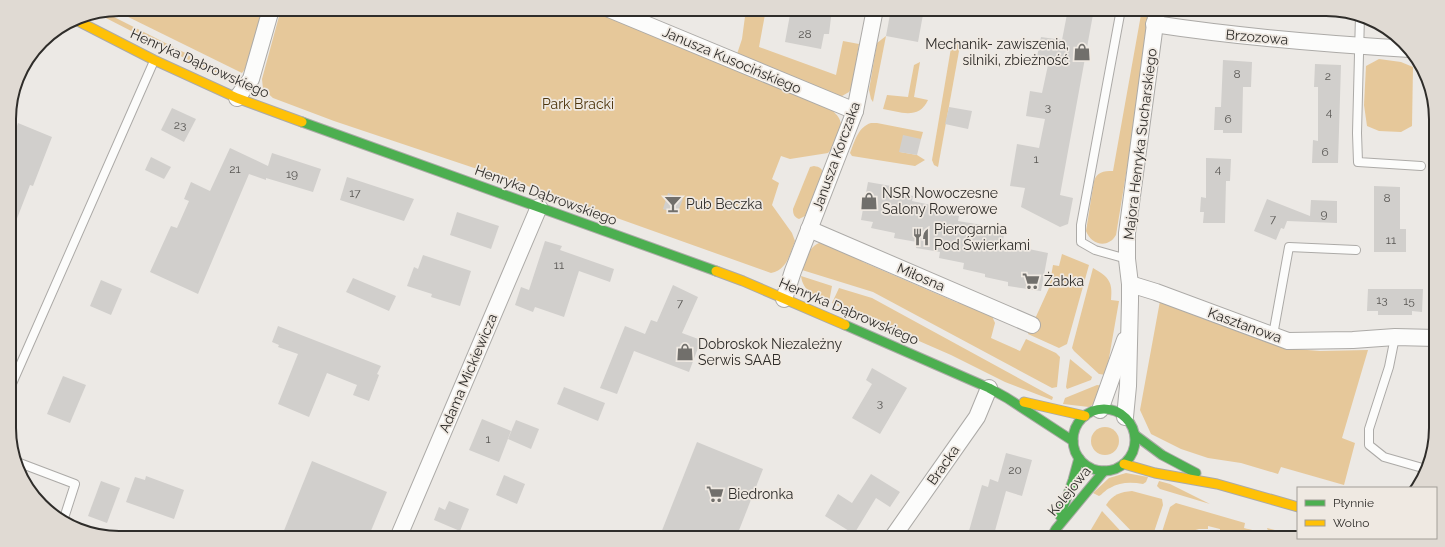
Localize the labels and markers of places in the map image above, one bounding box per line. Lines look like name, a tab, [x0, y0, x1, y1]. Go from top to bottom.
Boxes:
place label: Mechanik- zawiszenia, silniki, zbieżność	[925, 36, 1069, 68]
shop icon: Mechanik- zawiszenia, silniki, zbieżność	[1072, 42, 1092, 62]
place label: NSR Nowoczesne Salony Rowerowe	[882, 185, 998, 217]
shop icon: NSR Nowoczesne Salony Rowerowe	[859, 191, 879, 211]
bar icon: Pub Beczka	[663, 194, 683, 214]
place label: Pub Beczka	[686, 196, 762, 212]
place label: Pierogarnia Pod Świerkami	[934, 221, 1030, 253]
restaurant icon: Pierogarnia Pod Świerkami	[911, 227, 931, 247]
supermarket icon: Żabka	[1021, 271, 1041, 291]
place label: Żabka	[1044, 271, 1084, 289]
place label: Dobroskok Niezależny Serwis SAAB	[698, 336, 842, 368]
shop icon: Dobroskok Niezależny Serwis SAAB	[675, 342, 695, 362]
supermarket icon: Biedronka	[705, 484, 725, 504]
place label: Biedronka	[728, 486, 794, 502]

